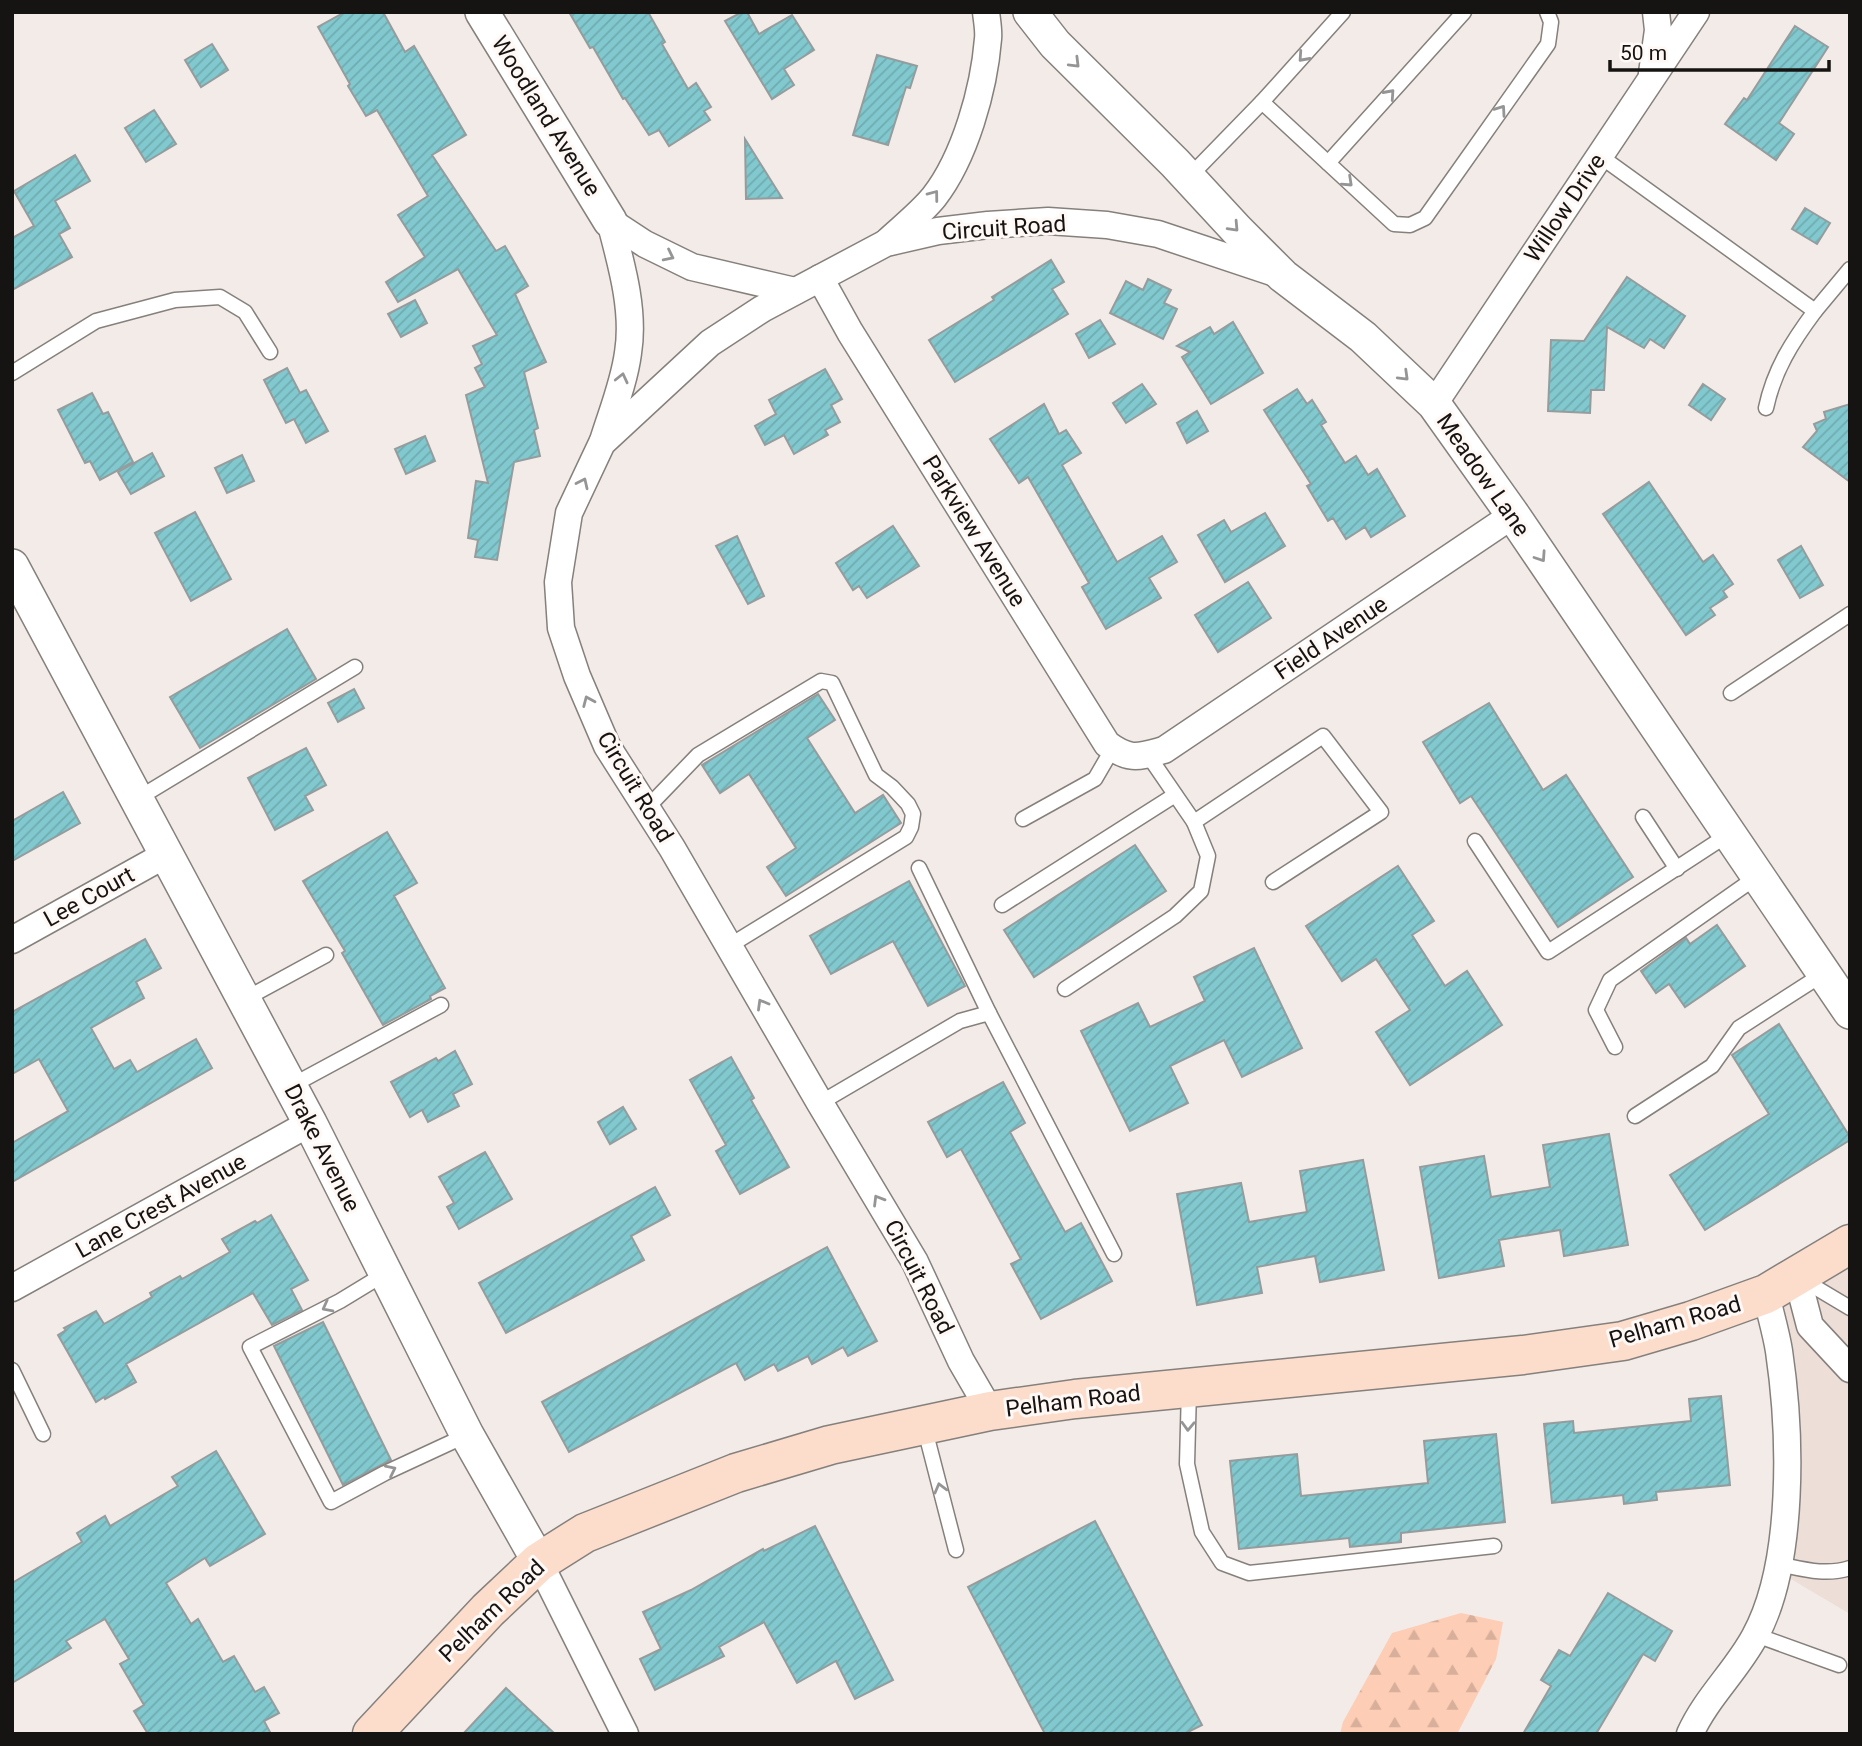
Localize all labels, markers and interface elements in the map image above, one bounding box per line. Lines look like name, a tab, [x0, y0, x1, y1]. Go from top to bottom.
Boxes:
scale bar	[1610, 28, 1829, 72]
street label: Woodland Avenue	[486, 31, 606, 201]
text: 50 m	[1620, 41, 1667, 65]
one-way arrow	[1299, 49, 1311, 62]
one-way arrow	[1067, 55, 1080, 68]
one-way arrow	[1382, 89, 1395, 102]
one-way arrow	[1493, 105, 1505, 118]
street label: Willow Drive	[1519, 149, 1611, 267]
one-way arrow	[1340, 174, 1353, 186]
one-way arrow	[925, 190, 938, 203]
street label: Circuit Road	[941, 210, 1067, 246]
one-way arrow	[1225, 219, 1238, 232]
one-way arrow	[662, 247, 674, 261]
one-way arrow	[1396, 368, 1409, 381]
one-way arrow	[614, 372, 629, 384]
street label: Meadow Lane	[1431, 408, 1535, 542]
street label: Parkview Avenue	[917, 450, 1031, 612]
one-way arrow	[575, 477, 589, 490]
one-way arrow	[1533, 550, 1546, 563]
street label: Field Avenue	[1270, 590, 1392, 686]
one-way arrow	[582, 696, 596, 708]
street label: Circuit Road	[591, 727, 679, 847]
street label: Lee Court	[39, 861, 139, 933]
one-way arrow	[758, 999, 771, 1012]
street label: Drake Avenue	[278, 1080, 366, 1216]
street label: Lane Crest Avenue	[71, 1148, 251, 1264]
one-way arrow	[873, 1195, 886, 1208]
street label: Circuit Road	[879, 1215, 959, 1339]
street label: Pelham Road	[1606, 1290, 1744, 1354]
one-way arrow	[321, 1299, 334, 1313]
street label: Pelham Road	[1004, 1379, 1142, 1423]
one-way arrow	[1181, 1420, 1196, 1431]
one-way arrow	[384, 1464, 396, 1478]
one-way arrow	[934, 1482, 948, 1494]
street label: Pelham Road	[434, 1554, 550, 1668]

